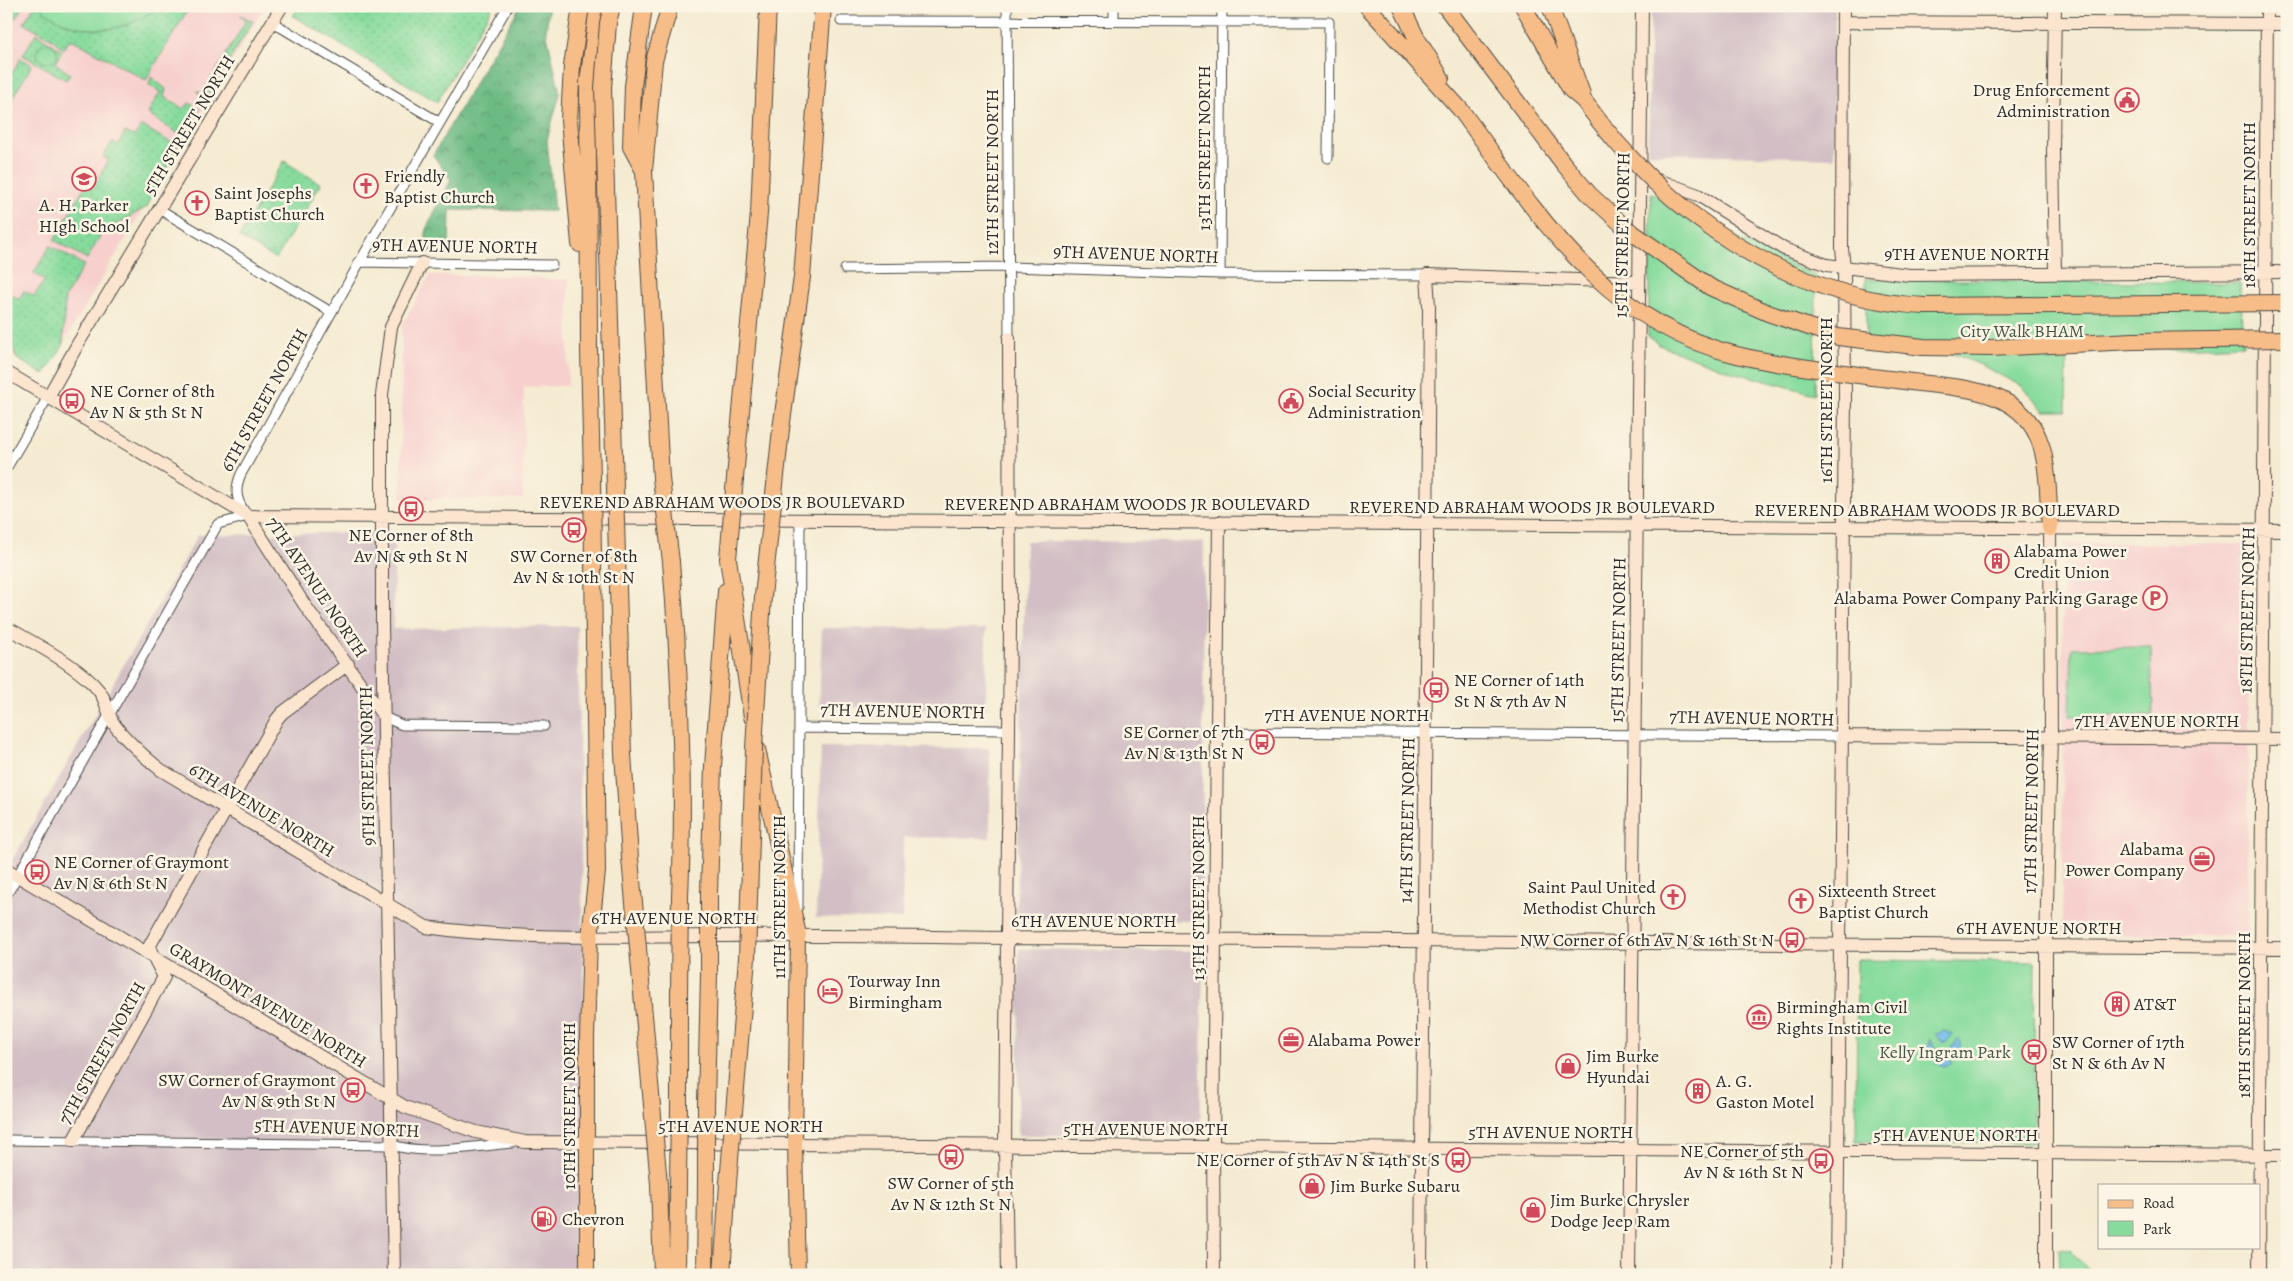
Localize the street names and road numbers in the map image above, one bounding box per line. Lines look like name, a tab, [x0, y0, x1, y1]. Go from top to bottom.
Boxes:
street label: 5TH STREET NORTH	[138, 50, 240, 200]
street label: 13TH STREET NORTH	[1192, 65, 1216, 231]
street label: 12TH STREET NORTH	[980, 89, 1004, 255]
street label: 18TH STREET NORTH	[2237, 122, 2261, 288]
street label: 15TH STREET NORTH	[1609, 152, 1635, 318]
street label: 9TH AVENUE NORTH	[372, 233, 538, 259]
street label: 9TH AVENUE NORTH	[1053, 239, 1219, 269]
street label: 9TH AVENUE NORTH	[1884, 242, 2050, 266]
street label: 16TH STREET NORTH	[1814, 317, 1838, 483]
street label: 6TH STREET NORTH	[215, 324, 313, 476]
street label: REVEREND ABRAHAM WOODS JR BOULEVARD	[539, 490, 905, 514]
street label: REVEREND ABRAHAM WOODS JR BOULEVARD	[944, 492, 1310, 516]
street label: REVEREND ABRAHAM WOODS JR BOULEVARD	[1349, 495, 1715, 519]
street label: REVEREND ABRAHAM WOODS JR BOULEVARD	[1754, 498, 2120, 522]
street label: 7TH AVENUE NORTH	[261, 512, 373, 662]
street label: 18TH STREET NORTH	[2234, 526, 2260, 694]
street label: 15TH STREET NORTH	[1605, 557, 1631, 723]
street label: 9TH STREET NORTH	[354, 686, 380, 846]
street label: 7TH AVENUE NORTH	[820, 698, 986, 724]
street label: 7TH AVENUE NORTH	[1264, 703, 1430, 727]
street label: 7TH AVENUE NORTH	[1669, 705, 1835, 731]
street label: 7TH AVENUE NORTH	[2074, 709, 2240, 733]
street label: 17TH STREET NORTH	[2018, 728, 2044, 894]
street label: 14TH STREET NORTH	[1394, 737, 1420, 903]
street label: 6TH AVENUE NORTH	[185, 757, 339, 863]
street label: 11TH STREET NORTH	[767, 815, 791, 979]
street label: 13TH STREET NORTH	[1186, 815, 1210, 981]
street label: 6TH AVENUE NORTH	[591, 906, 757, 930]
street label: 6TH AVENUE NORTH	[1011, 909, 1177, 933]
street label: 6TH AVENUE NORTH	[1956, 916, 2122, 940]
street label: 18TH STREET NORTH	[2232, 932, 2256, 1098]
street label: GRAYMONT AVENUE NORTH	[165, 936, 371, 1074]
street label: 7TH STREET NORTH	[53, 977, 151, 1129]
street label: 10TH STREET NORTH	[557, 1022, 581, 1190]
street label: 5TH AVENUE NORTH	[254, 1113, 420, 1143]
street label: 5TH AVENUE NORTH	[658, 1114, 824, 1138]
street label: 5TH AVENUE NORTH	[1063, 1117, 1229, 1141]
street label: 5TH AVENUE NORTH	[1468, 1120, 1634, 1144]
street label: 5TH AVENUE NORTH	[1873, 1123, 2039, 1147]

